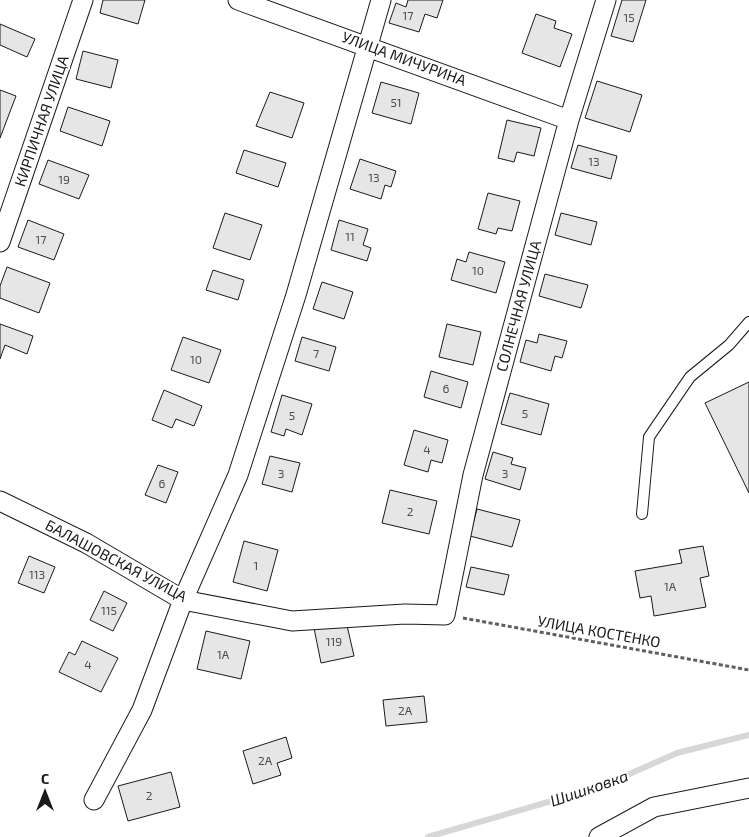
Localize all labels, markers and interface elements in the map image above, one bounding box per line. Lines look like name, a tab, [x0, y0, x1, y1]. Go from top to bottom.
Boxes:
house number: 17	[403, 8, 413, 22]
house number: 15	[623, 10, 635, 24]
street label: УЛИЦА МИЧУРИНА	[340, 27, 470, 89]
street label: КИРПИЧНАЯ УЛИЦА	[10, 52, 72, 189]
house number: 51	[390, 95, 402, 109]
house number: 13	[588, 154, 600, 168]
house number: 13	[368, 170, 380, 184]
house number: 19	[58, 172, 70, 186]
house number: 11	[345, 229, 355, 243]
house number: 17	[36, 232, 46, 246]
street label: СОЛНЕЧНАЯ УЛИЦА	[492, 237, 544, 373]
house number: 10	[472, 263, 484, 277]
house number: 7	[313, 346, 319, 360]
house number: 10	[190, 352, 202, 366]
house number: 6	[443, 381, 450, 395]
house number: 5	[522, 406, 528, 420]
house number: 5	[289, 408, 295, 422]
house number: 4	[423, 442, 431, 456]
house number: 3	[278, 466, 284, 480]
house number: 3	[502, 466, 508, 480]
house number: 6	[159, 476, 166, 490]
house number: 2	[407, 504, 414, 518]
street label: БАЛАШОВСКАЯ УЛИЦА	[43, 515, 191, 605]
house number: 1	[254, 558, 258, 572]
house number: 113	[29, 567, 45, 581]
house number: 1А	[664, 579, 677, 593]
house number: 115	[101, 603, 117, 617]
street label: УЛИЦА КОСТЕНКО	[536, 611, 662, 651]
house number: 119	[326, 634, 342, 648]
house number: 1А	[217, 647, 230, 661]
house number: 4	[84, 657, 92, 671]
house number: 2А	[398, 703, 413, 717]
house number: 2А	[258, 753, 273, 767]
water label: Шишковка	[547, 765, 631, 810]
north arrow	[20, 767, 70, 817]
text: С	[41, 770, 49, 787]
house number: 2	[146, 788, 153, 802]

